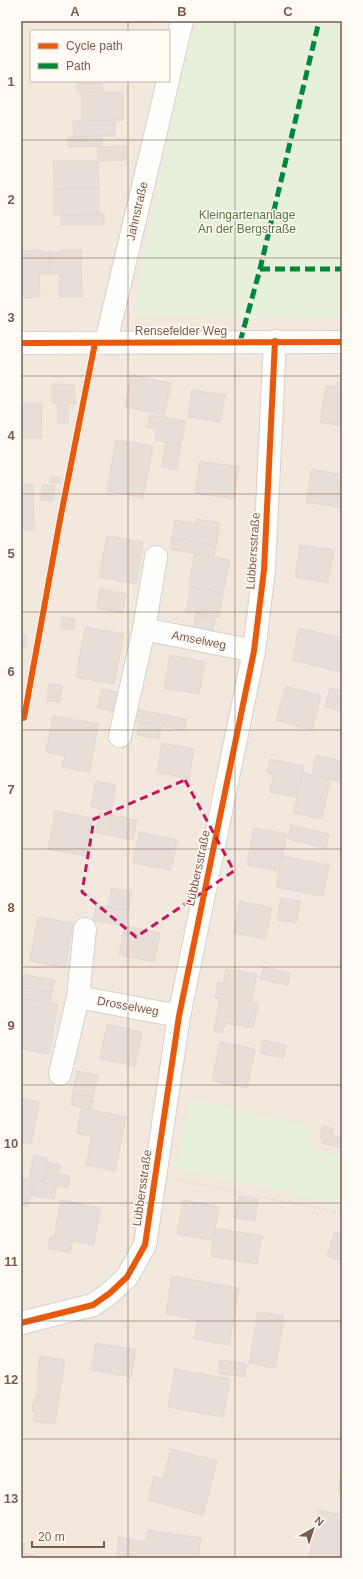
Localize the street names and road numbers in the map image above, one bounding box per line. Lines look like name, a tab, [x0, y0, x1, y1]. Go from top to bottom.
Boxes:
street label: Jahnstraße	[123, 180, 151, 242]
street label: Rensefelder Weg	[135, 324, 227, 338]
street label: Lübbersstraße	[243, 512, 263, 590]
street label: Amselweg	[170, 628, 228, 652]
street label: Lübbersstraße	[183, 828, 213, 907]
street label: Drosselweg	[96, 994, 160, 1018]
street label: Lübbersstraße	[130, 1148, 154, 1227]

